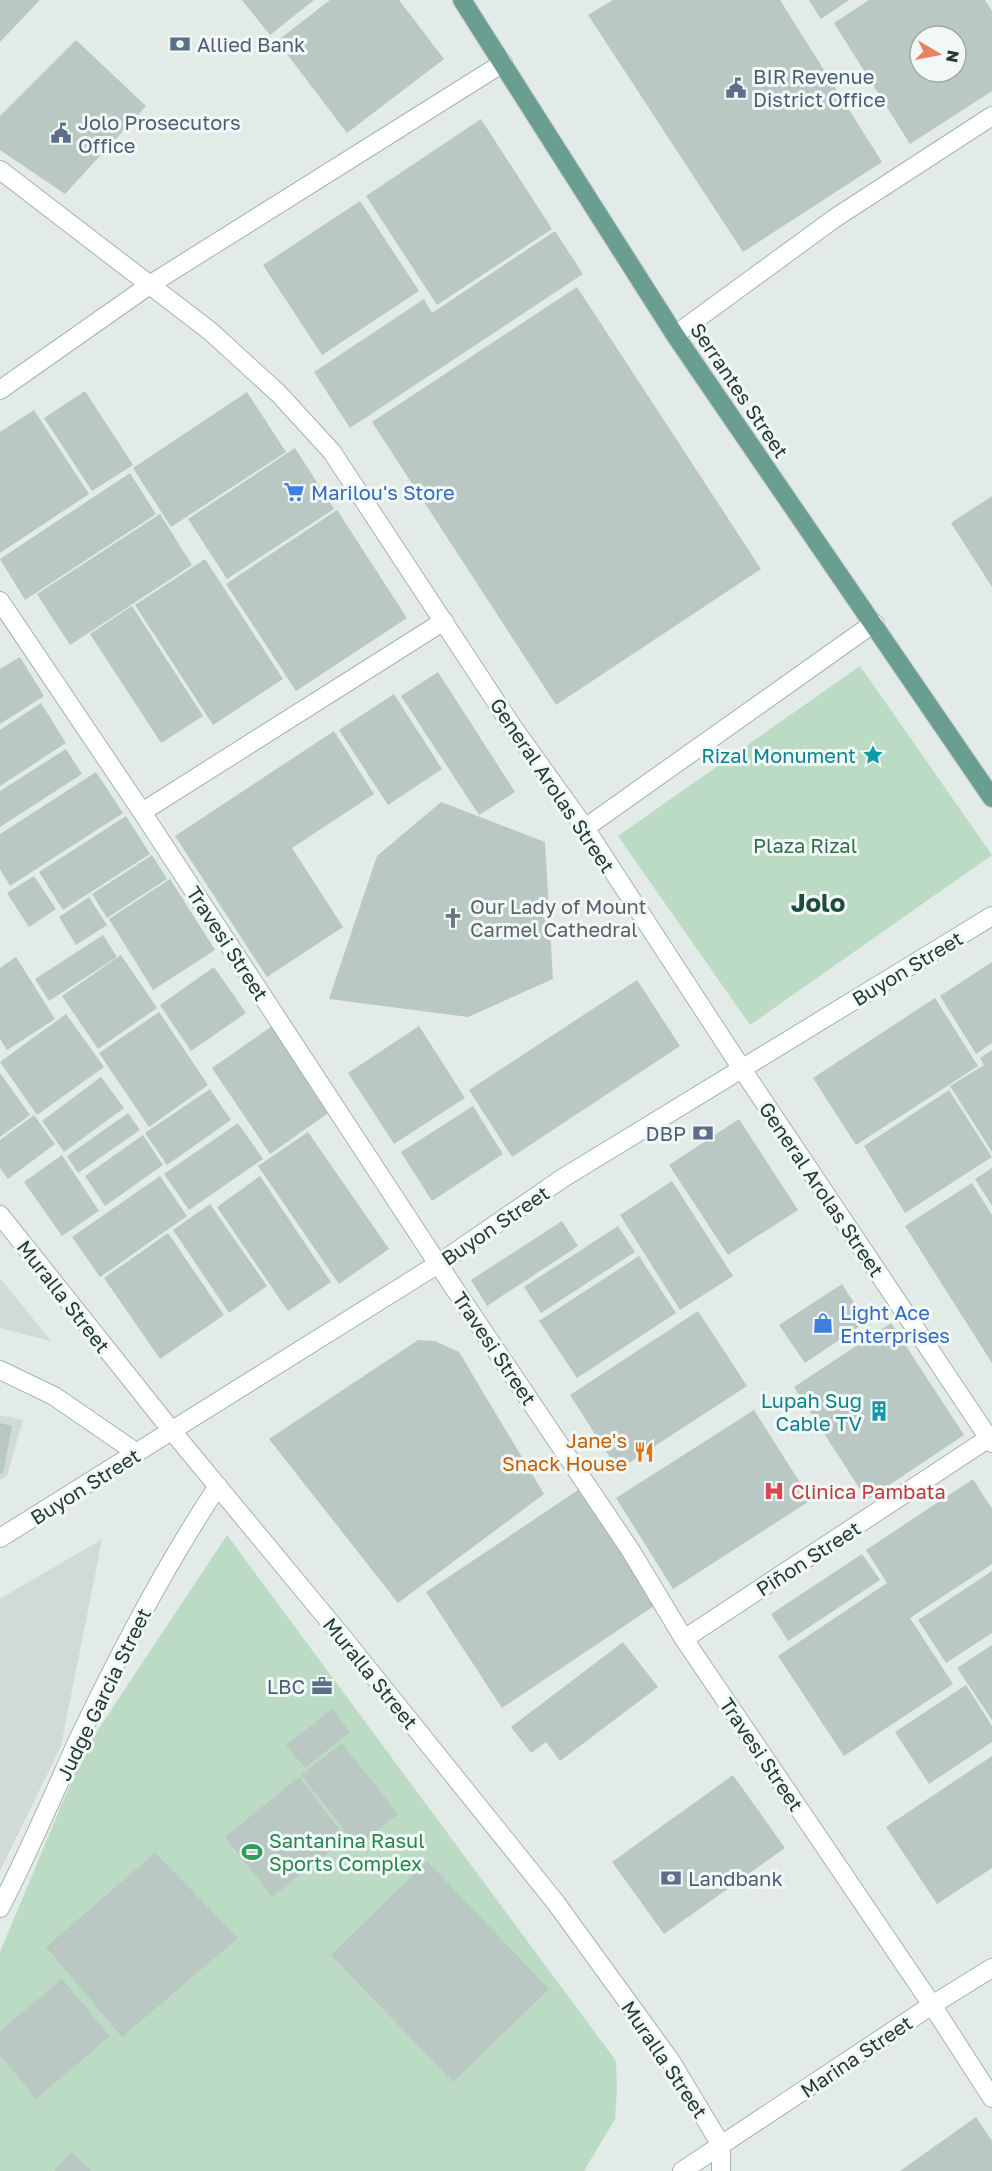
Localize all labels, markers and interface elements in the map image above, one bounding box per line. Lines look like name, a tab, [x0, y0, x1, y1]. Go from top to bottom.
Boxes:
north arrow	[908, 24, 968, 84]
bank icon: Allied Bank	[168, 32, 192, 56]
place label: Allied Bank	[197, 32, 305, 56]
text: N	[942, 49, 964, 64]
place label: BIR Revenue District Office	[753, 64, 885, 111]
public building icon: BIR Revenue District Office	[724, 76, 748, 100]
place label: Jolo Prosecutors Office	[78, 110, 241, 157]
public building icon: Jolo Prosecutors Office	[49, 121, 73, 145]
street label: Serrantes Street	[686, 318, 794, 462]
supermarket icon: Marilou's Store	[282, 480, 306, 504]
place label: Marilou's Store	[311, 480, 455, 504]
street label: General Arolas Street	[486, 693, 620, 877]
place label: Rizal Monument	[701, 743, 856, 767]
place icon: Rizal Monument	[861, 743, 885, 767]
park label: Plaza Rizal	[753, 833, 857, 857]
street label: Travesi Street	[182, 881, 274, 1005]
district label: Jolo	[791, 887, 845, 918]
place label: Our Lady of Mount Carmel Cathedral	[470, 894, 647, 941]
church icon: Our Lady of Mount Carmel Cathedral	[441, 906, 465, 930]
street label: Buyon Street	[847, 926, 967, 1010]
street label: General Arolas Street	[755, 1097, 889, 1281]
place label: DBP	[646, 1121, 686, 1145]
bank icon: DBP	[691, 1121, 715, 1145]
street label: Buyon Street	[437, 1180, 553, 1270]
street label: Muralla Street	[13, 1235, 115, 1357]
street label: Travesi Street	[448, 1287, 542, 1409]
place label: Light Ace Enterprises	[840, 1300, 950, 1347]
shop icon: Light Ace Enterprises	[811, 1311, 835, 1335]
place label: Lupah Sug Cable TV	[761, 1388, 862, 1435]
building icon: Lupah Sug Cable TV	[867, 1399, 891, 1423]
place label: Jane's Snack House	[502, 1428, 627, 1475]
restaurant icon: Jane's Snack House	[632, 1440, 656, 1464]
street label: Buyon Street	[26, 1443, 144, 1529]
hospital icon: Clinica Pambata	[762, 1479, 786, 1503]
place label: Clinica Pambata	[791, 1479, 946, 1503]
street label: Piñon Street	[751, 1515, 865, 1601]
street label: Judge Garcia Street	[51, 1604, 155, 1784]
street label: Muralla Street	[319, 1612, 423, 1734]
place label: LBC	[267, 1674, 305, 1698]
office icon: LBC	[310, 1674, 334, 1698]
street label: Travesi Street	[715, 1693, 809, 1815]
place label: Santanina Rasul Sports Complex	[269, 1828, 425, 1875]
sports icon: Santanina Rasul Sports Complex	[240, 1840, 264, 1864]
bank icon: Landbank	[659, 1866, 683, 1890]
place label: Landbank	[688, 1866, 783, 1890]
street label: Muralla Street	[617, 1996, 713, 2122]
street label: Marina Street	[796, 2010, 916, 2102]

